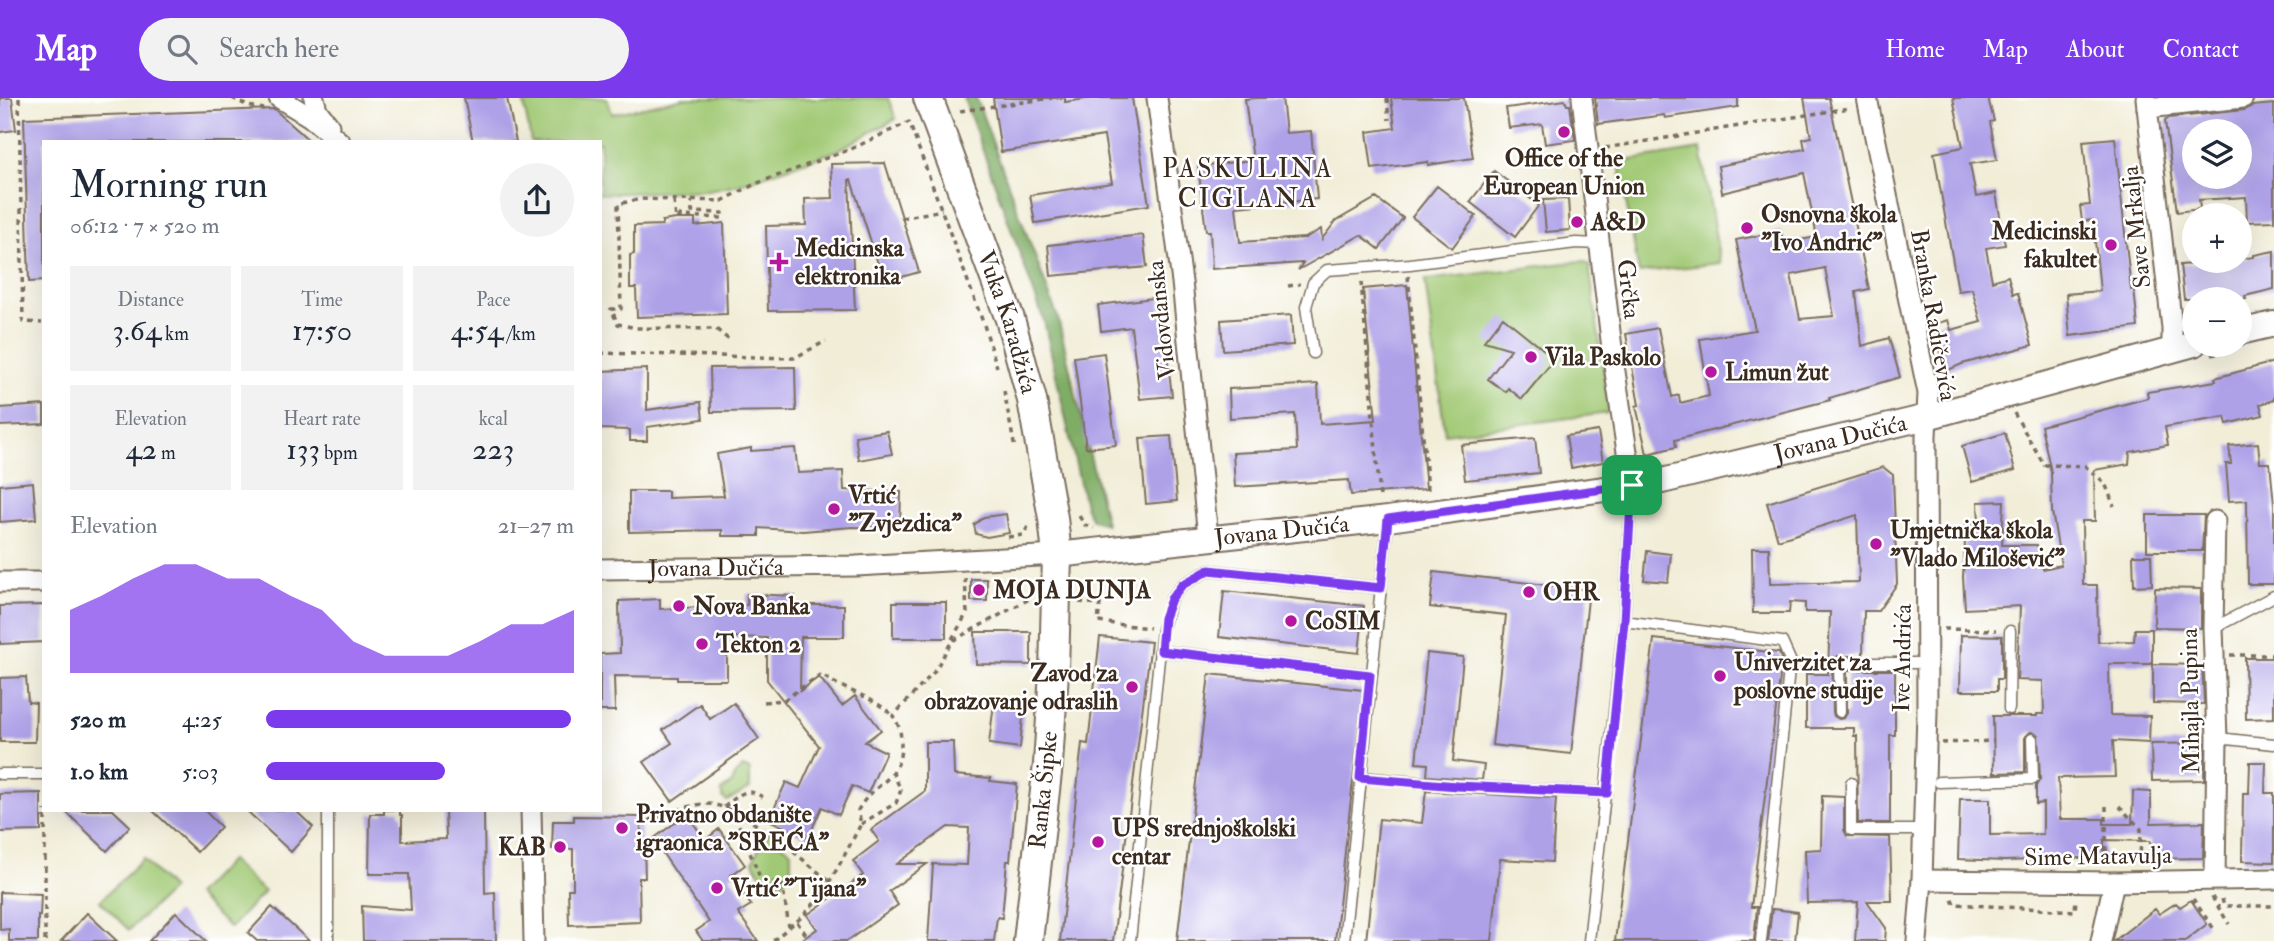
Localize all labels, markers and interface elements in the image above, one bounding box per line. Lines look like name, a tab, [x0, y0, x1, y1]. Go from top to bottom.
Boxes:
search box	[139, 18, 629, 81]
text: Map	[35, 29, 97, 70]
icon: search	[163, 30, 201, 68]
text: Search here	[219, 33, 339, 65]
text: Home	[1885, 34, 1945, 65]
text: Map	[1983, 34, 2028, 65]
text: About	[2066, 34, 2125, 65]
text: Contact	[2163, 34, 2239, 65]
map controls	[2182, 119, 2252, 357]
button: layers	[2182, 119, 2252, 189]
marker: Office of the European Union	[1556, 124, 1572, 140]
place label: Office of the European Union	[1483, 143, 1645, 202]
district label: PASKULINA CIGLANA	[1162, 153, 1334, 215]
text: Morning run	[70, 161, 268, 209]
button: share	[500, 163, 574, 237]
street label: Save Mrkalja	[2115, 163, 2158, 290]
place label: Osnovna škola "Ivo Andrić"	[1761, 199, 1898, 258]
button: +	[2182, 203, 2252, 273]
place label: A&D	[1590, 207, 1646, 238]
text: 06:12 · 7 × 520 m	[70, 211, 220, 240]
marker: A&D	[1569, 214, 1585, 230]
place label: Medicinski fakultet	[1991, 216, 2098, 275]
marker: Osnovna škola "Ivo Andrić"	[1739, 220, 1755, 236]
street label: Branka Radičevića	[1903, 227, 1964, 405]
place label: Medicinska elektronika	[794, 233, 905, 292]
marker: Medicinski fakultet	[2103, 237, 2119, 253]
street label: Vuka Karadžića	[970, 246, 1045, 398]
marker: Medicinska elektronika	[769, 252, 789, 272]
street label: Grčka	[1609, 257, 1648, 322]
street label: Vidovdanska	[1140, 258, 1183, 381]
button: −	[2182, 287, 2252, 357]
text: Distance	[117, 288, 184, 312]
text: Time	[301, 288, 343, 312]
text: Pace	[476, 288, 510, 312]
text: 3.64	[112, 312, 161, 349]
text: 17:50	[292, 312, 352, 349]
text: 4:54	[451, 312, 503, 349]
text: km	[161, 322, 189, 346]
text: /km	[503, 322, 536, 346]
place label: Vila Paskolo	[1544, 342, 1661, 373]
marker: Vila Paskolo	[1523, 349, 1539, 365]
place label: Limun žut	[1725, 357, 1829, 388]
marker: Limun žut	[1703, 364, 1719, 380]
text: Elevation	[114, 407, 187, 431]
text: Heart rate	[283, 407, 361, 431]
text: kcal	[479, 407, 508, 431]
street label: Jovana Dučića	[1770, 407, 1911, 470]
text: 42	[126, 431, 157, 468]
text: 133	[286, 431, 320, 468]
text: 223	[472, 431, 514, 468]
text: m	[157, 441, 176, 465]
text: bpm	[320, 441, 358, 465]
pin	[1602, 455, 1662, 515]
icon: arrive	[1613, 466, 1651, 504]
place label: Vrtić "Zvjezdica"	[847, 480, 962, 539]
marker: Vrtić "Zvjezdica"	[826, 501, 842, 517]
street label: Jovana Dučića	[1212, 508, 1352, 554]
text: Elevation	[70, 511, 158, 540]
text: 21–27 m	[498, 511, 574, 540]
place label: Umjetnička škola "Vlado Milošević"	[1890, 515, 2065, 574]
marker: Umjetnička škola "Vlado Milošević"	[1868, 536, 1884, 552]
street label: Jovana Dučića	[647, 552, 785, 584]
place label: MOJA DUNJA	[992, 575, 1152, 606]
place label: OHR	[1543, 577, 1601, 608]
marker: MOJA DUNJA	[971, 582, 987, 598]
marker: OHR	[1521, 584, 1537, 600]
place label: Nova Banka	[692, 591, 811, 622]
marker: Nova Banka	[671, 598, 687, 614]
street label: Ive Andrića	[1886, 602, 1919, 713]
place label: CoSIM	[1305, 606, 1380, 637]
marker: CoSIM	[1283, 613, 1299, 629]
street label: Mihajla Pupina	[2174, 627, 2207, 774]
place label: Tekton 2	[715, 629, 801, 660]
marker: Tekton 2	[694, 636, 710, 652]
place label: Univerzitet za poslovne studije	[1733, 647, 1883, 706]
place label: Zavod za obrazovanje odraslih	[924, 658, 1119, 717]
marker: Univerzitet za poslovne studije	[1712, 668, 1728, 684]
marker: Zavod za obrazovanje odraslih	[1124, 679, 1140, 695]
text: 520 m	[70, 705, 126, 734]
text: 4:25	[182, 705, 222, 734]
street label: Ranka Šipke	[1021, 729, 1065, 851]
text: 1.0 km	[70, 757, 128, 786]
text: 5:03	[182, 757, 218, 786]
place label: Privatno obdanište igraonica "SREĆA"	[635, 799, 830, 858]
place label: UPS srednjoškolski centar	[1112, 813, 1296, 872]
marker: Privatno obdanište igraonica "SREĆA"	[614, 820, 630, 836]
place label: KAB	[498, 832, 546, 863]
marker: UPS srednjoškolski centar	[1090, 834, 1106, 850]
marker: KAB	[552, 839, 568, 855]
street label: Sime Matavulja	[2024, 840, 2173, 873]
place label: Vrtić "Tijana"	[730, 873, 867, 904]
marker: Vrtić "Tijana"	[709, 880, 725, 896]

